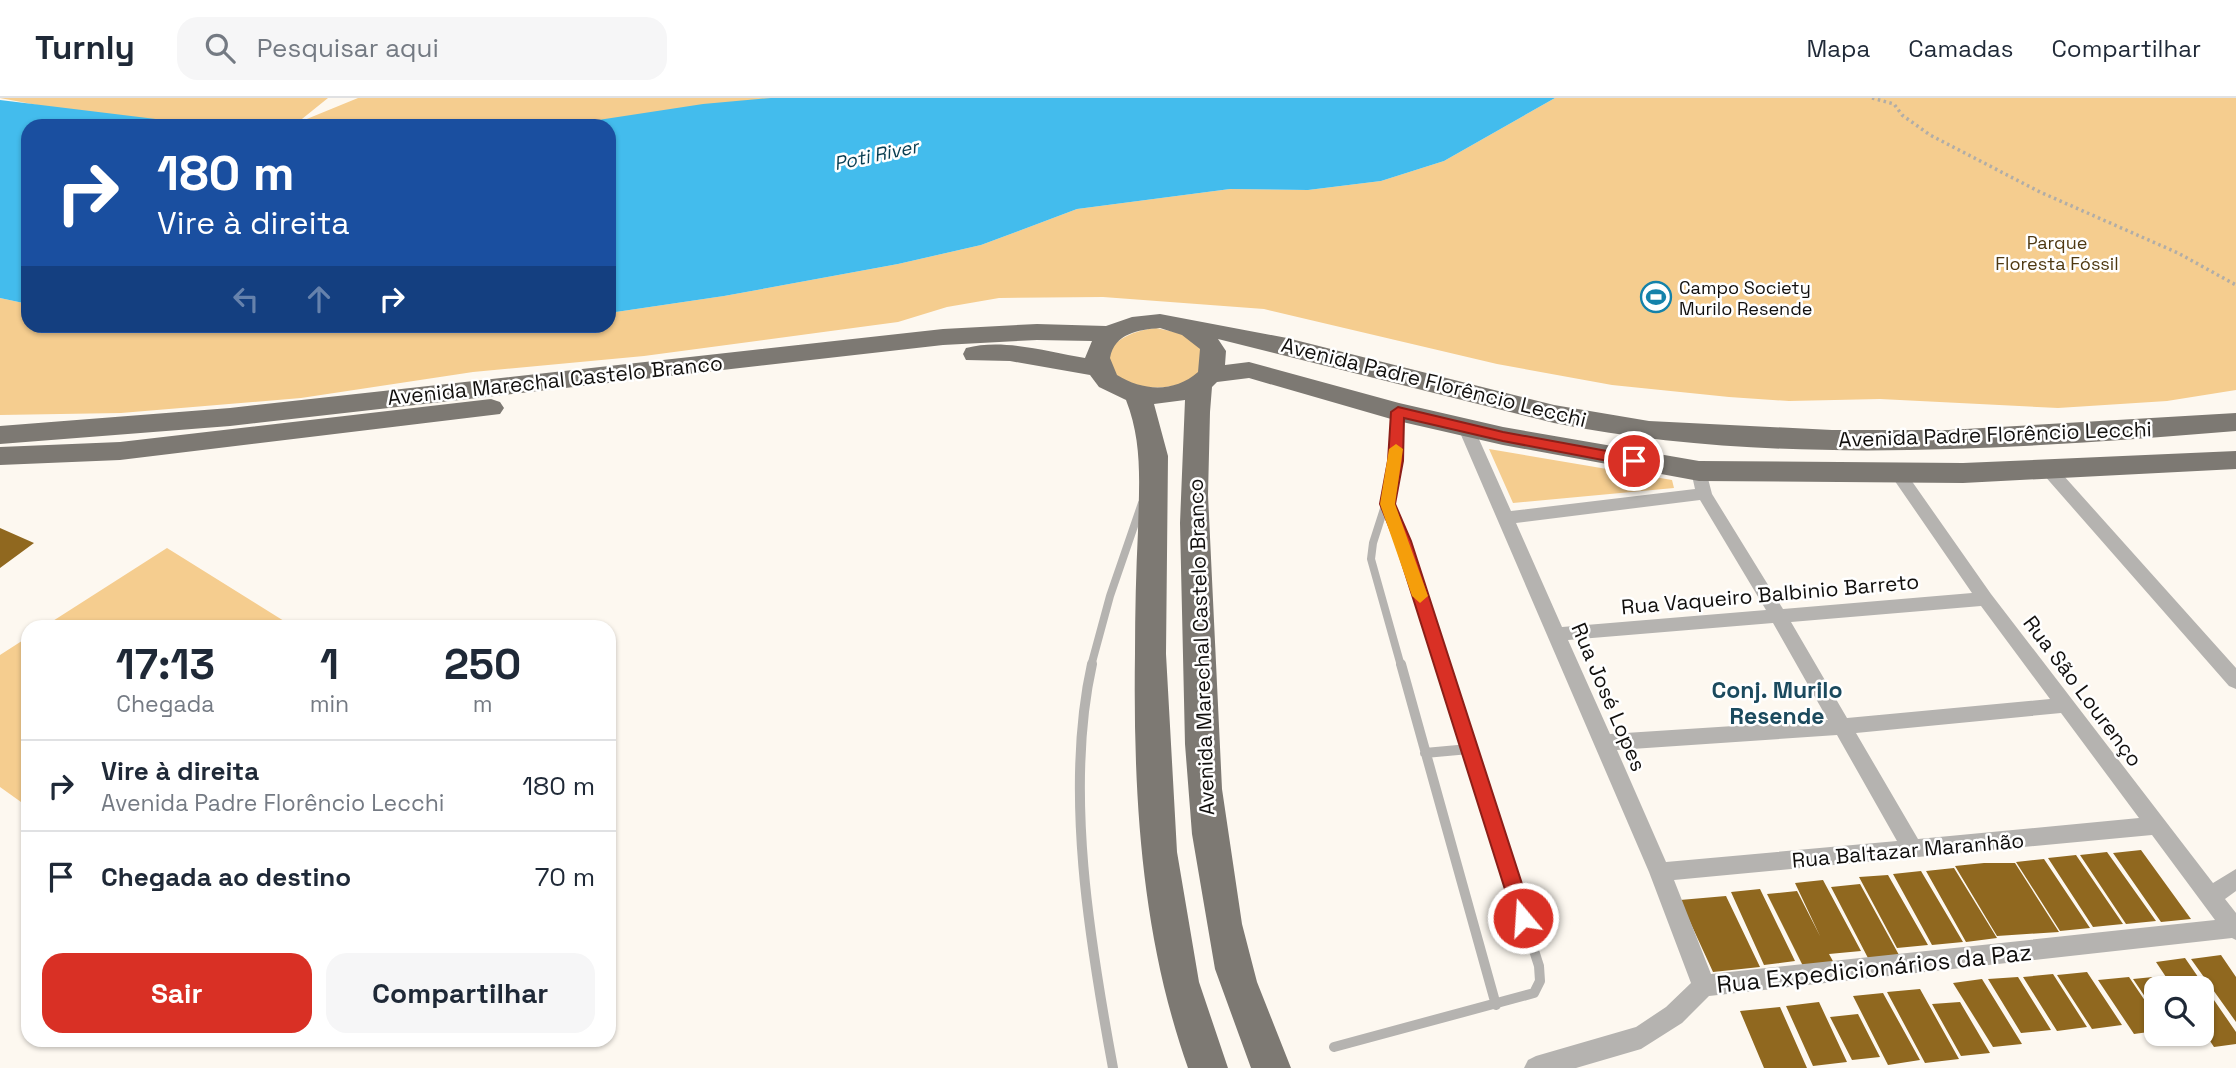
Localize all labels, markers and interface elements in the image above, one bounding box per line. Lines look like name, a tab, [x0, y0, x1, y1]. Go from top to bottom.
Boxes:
search box	[177, 17, 667, 80]
text: Turnly	[35, 27, 135, 69]
icon: search	[201, 29, 239, 67]
text: Pesquisar aqui	[257, 31, 439, 65]
text: Mapa	[1806, 33, 1870, 64]
text: Camadas	[1908, 33, 2013, 64]
text: Compartilhar	[2051, 33, 2201, 64]
water label: Poti River	[832, 133, 922, 176]
text: 180 m	[157, 142, 295, 204]
icon: right	[42, 147, 133, 238]
text: Vire à direita	[157, 203, 350, 243]
park label: Parque Floresta Fóssil	[1995, 231, 2119, 275]
place label: Campo Society Murilo Resende	[1679, 276, 1812, 320]
icon: left	[227, 280, 265, 318]
icon: ahead	[300, 280, 338, 318]
icon: right	[373, 280, 411, 318]
sports icon: Campo Society Murilo Resende	[1639, 280, 1673, 314]
street label: Avenida Padre Florêncio Lecchi	[1279, 331, 1589, 433]
street label: Avenida Marechal Castelo Branco	[386, 349, 724, 411]
street label: Avenida Padre Florêncio Lecchi	[1838, 415, 2152, 453]
pin	[1604, 431, 1664, 491]
icon: arrive	[1615, 442, 1653, 480]
street label: Avenida Marechal Castelo Branco	[1182, 478, 1220, 816]
street label: Rua Vaqueiro Balbinio Barreto	[1620, 568, 1920, 620]
street label: Rua São Lourenço	[2017, 610, 2149, 772]
street label: Rua José Lopes	[1566, 619, 1652, 775]
text: 17:13	[116, 638, 215, 691]
text: 1	[320, 638, 339, 691]
text: 250	[444, 638, 521, 691]
district label: Conj. Murilo Resende	[1711, 675, 1843, 731]
text: Chegada	[116, 689, 214, 719]
text: min	[310, 689, 349, 719]
text: m	[473, 689, 493, 719]
text: Vire à direita	[101, 754, 259, 788]
icon: right	[42, 767, 80, 805]
text: 180 m	[522, 769, 595, 803]
text: Avenida Padre Florêncio Lecchi	[101, 788, 444, 818]
street label: Rua Baltazar Maranhão	[1791, 826, 2025, 874]
icon: arrive	[42, 858, 80, 896]
text: Chegada ao destino	[101, 860, 351, 894]
text: 70 m	[535, 860, 595, 894]
position arrow	[1486, 881, 1560, 955]
street label: Rua Expedicionários da Paz	[1715, 936, 2033, 1000]
button: Sair	[42, 953, 312, 1033]
button: Compartilhar	[326, 953, 595, 1033]
map controls	[2144, 976, 2214, 1046]
button: search	[2144, 976, 2214, 1046]

